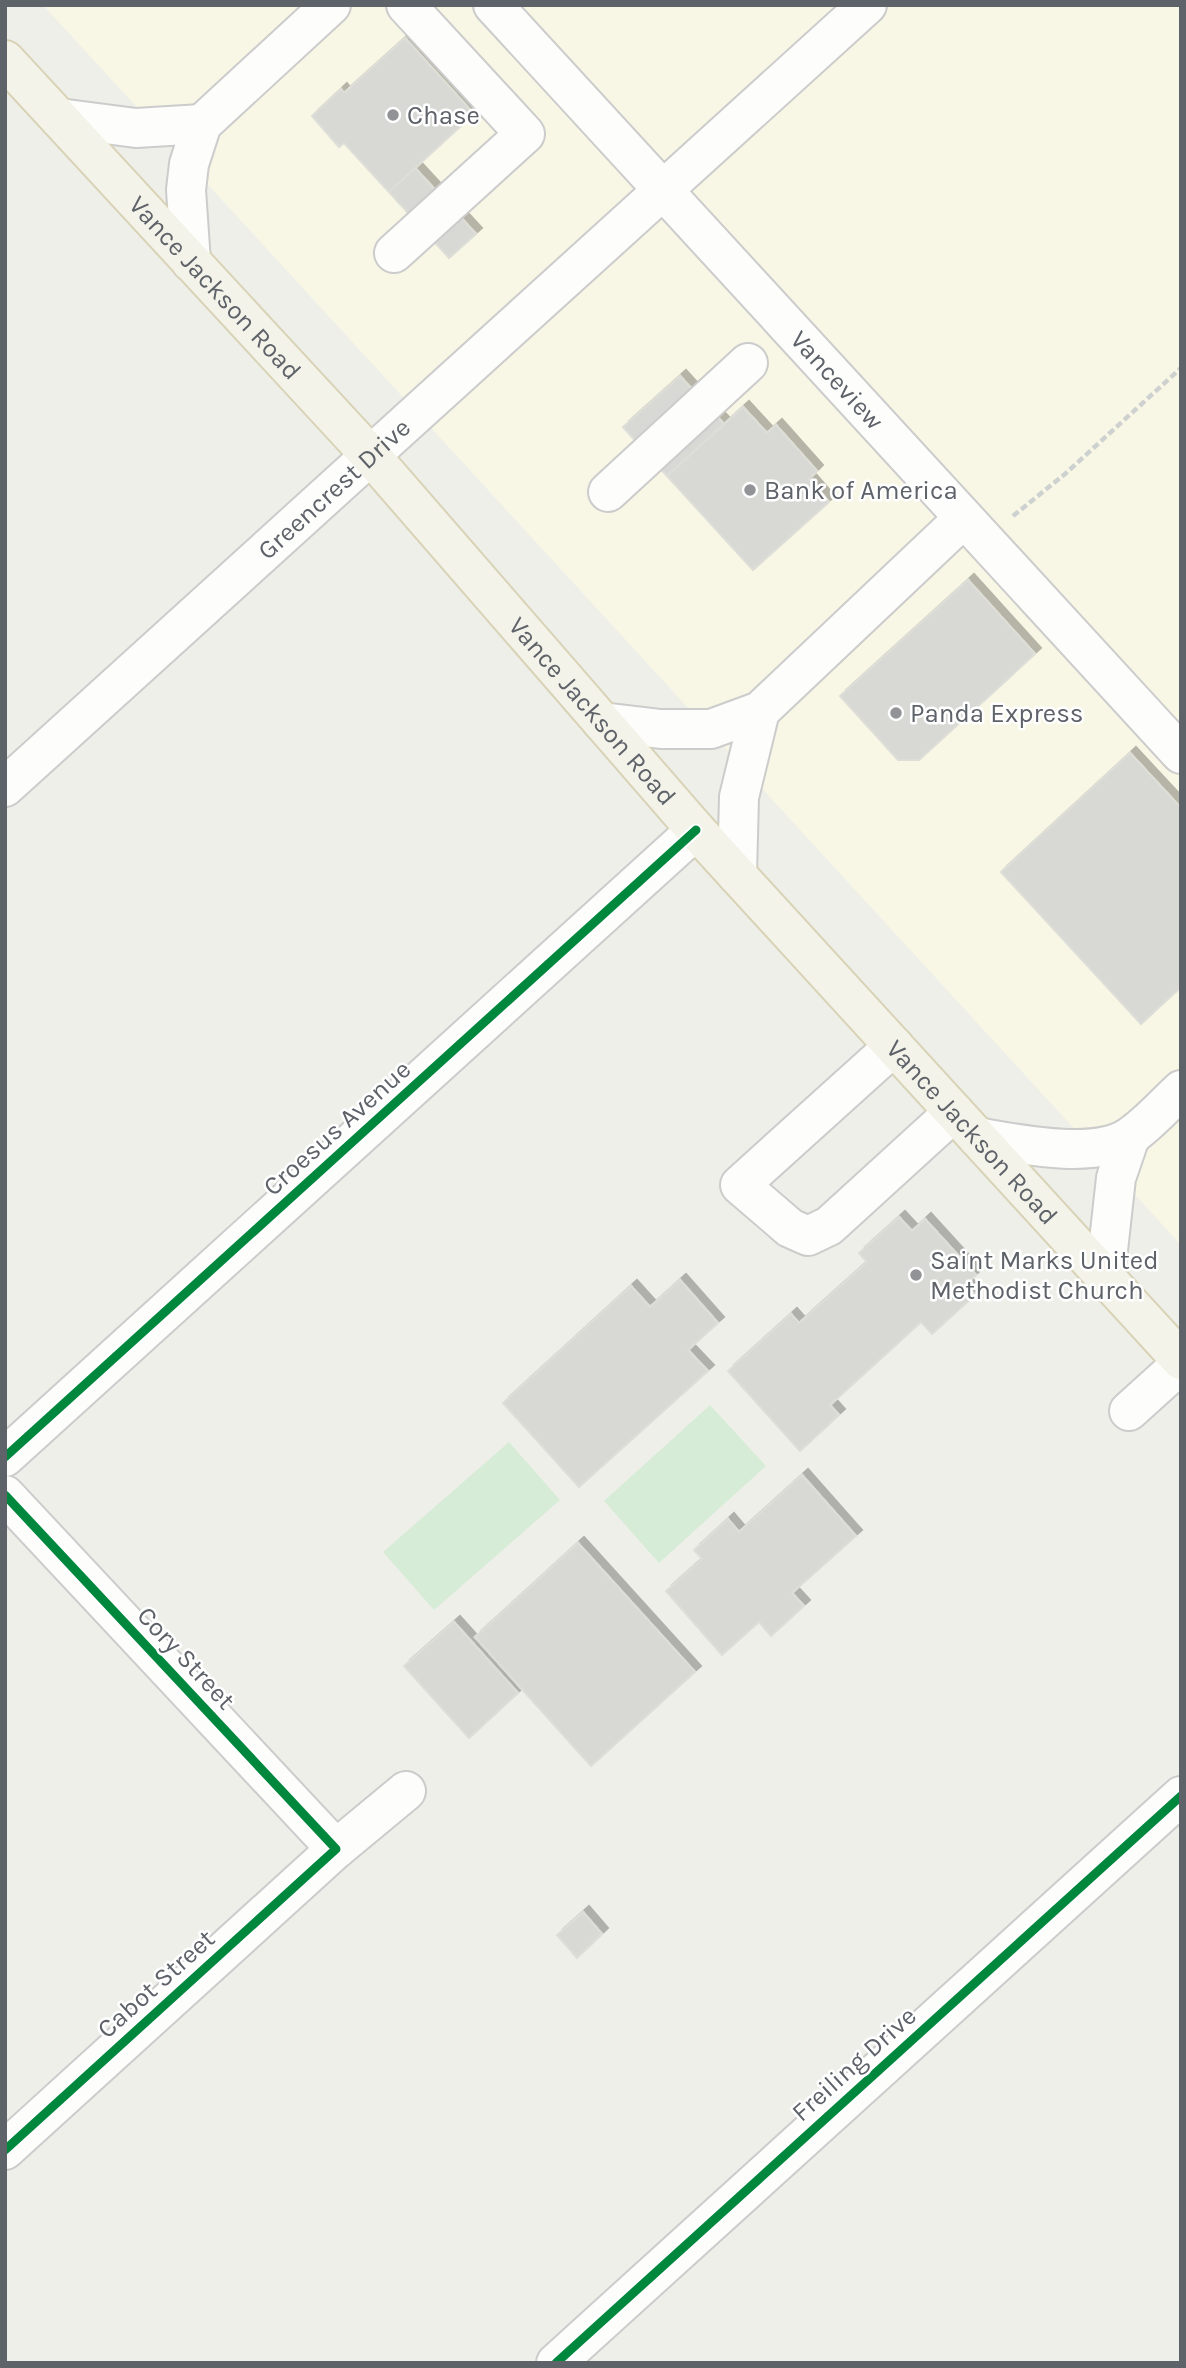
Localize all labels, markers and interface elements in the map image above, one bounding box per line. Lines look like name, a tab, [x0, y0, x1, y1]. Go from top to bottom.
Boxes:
place label: Chase	[407, 100, 480, 131]
marker: Chase	[385, 107, 401, 123]
street label: Vance Jackson Road	[123, 189, 308, 386]
street label: Vanceview	[784, 324, 891, 436]
street label: Greencrest Drive	[251, 412, 417, 566]
place label: Bank of America	[764, 475, 958, 506]
marker: Bank of America	[742, 482, 758, 498]
street label: Vance Jackson Road	[502, 610, 683, 811]
place label: Panda Express	[910, 698, 1083, 729]
marker: Panda Express	[888, 705, 904, 721]
street label: Vance Jackson Road	[880, 1033, 1065, 1231]
street label: Croesus Avenue	[257, 1054, 417, 1202]
place label: Saint Marks United Methodist Church	[930, 1245, 1159, 1306]
marker: Saint Marks United Methodist Church	[908, 1267, 924, 1283]
street label: Cory Street	[131, 1600, 242, 1716]
street label: Cabot Street	[91, 1923, 221, 2045]
street label: Freiling Drive	[786, 2000, 922, 2128]

